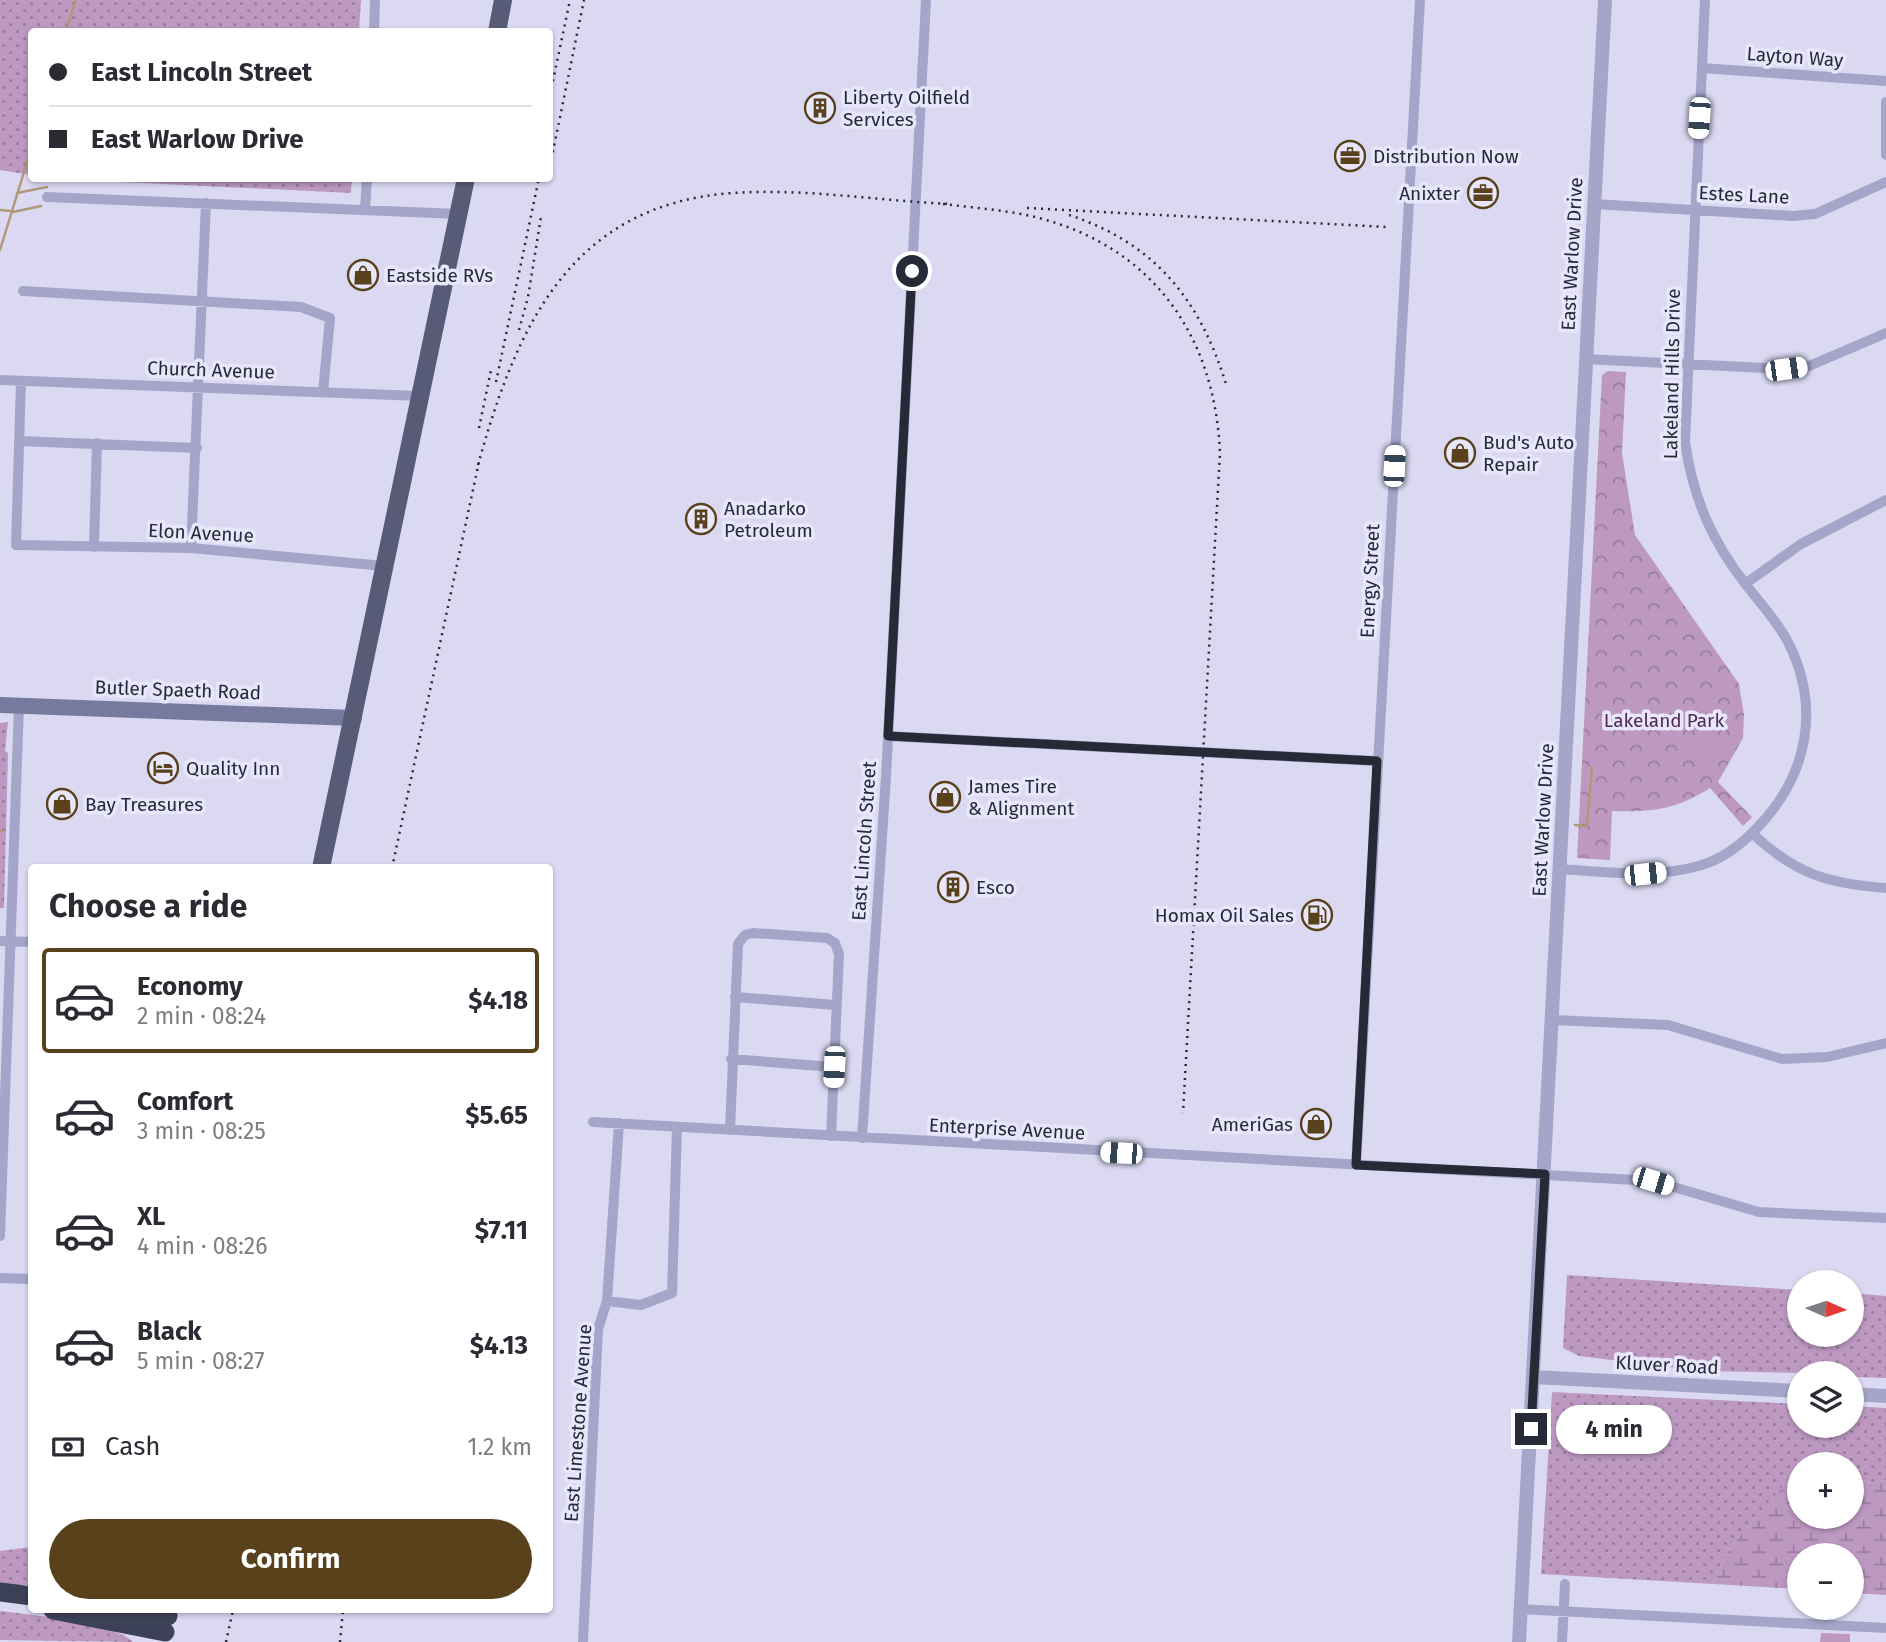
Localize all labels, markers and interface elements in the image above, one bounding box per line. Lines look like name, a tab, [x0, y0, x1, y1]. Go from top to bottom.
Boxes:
street label: Layton Way	[1746, 42, 1845, 72]
text: East Lincoln Street	[91, 57, 312, 88]
place label: Liberty Oilfield Services	[843, 86, 970, 131]
building icon: Liberty Oilfield Services	[803, 91, 837, 125]
car	[1688, 96, 1711, 140]
text: East Warlow Drive	[91, 124, 304, 155]
office icon: Distribution Now	[1333, 139, 1367, 173]
place label: Distribution Now	[1373, 145, 1519, 168]
office icon: Anixter	[1466, 176, 1500, 210]
street label: East Warlow Drive	[1557, 177, 1587, 331]
street label: Estes Lane	[1698, 181, 1790, 209]
place label: Anixter	[1399, 182, 1461, 205]
route start	[896, 255, 928, 287]
shop icon: Eastside RVs	[346, 258, 380, 292]
place label: Eastside RVs	[386, 264, 493, 287]
street label: Lakeland Hills Drive	[1659, 288, 1685, 460]
street label: Church Avenue	[147, 356, 275, 384]
car	[1764, 356, 1809, 382]
place label: Bud's Auto Repair	[1483, 431, 1574, 476]
shop icon: Bud's Auto Repair	[1443, 436, 1477, 470]
car	[1383, 444, 1406, 488]
place label: Anadarko Petroleum	[724, 497, 813, 542]
building icon: Anadarko Petroleum	[684, 502, 718, 536]
street label: Elon Avenue	[148, 519, 254, 547]
street label: Energy Street	[1356, 523, 1384, 639]
street label: Butler Spaeth Road	[94, 676, 262, 704]
park label: Lakeland Park	[1604, 709, 1724, 732]
street label: East Warlow Drive	[1528, 743, 1558, 897]
hotel icon: Quality Inn	[146, 751, 180, 785]
place label: Quality Inn	[186, 757, 280, 780]
street label: East Lincoln Street	[847, 760, 881, 922]
place label: James Tire & Alignment	[968, 775, 1074, 820]
shop icon: James Tire & Alignment	[928, 780, 962, 814]
shop icon: Bay Treasures	[45, 787, 79, 821]
place label: Bay Treasures	[85, 793, 203, 816]
car	[1624, 861, 1667, 887]
building icon: Esco	[936, 870, 970, 904]
place label: Esco	[976, 876, 1015, 899]
text: Choose a ride	[49, 887, 247, 925]
fuel station icon: Homax Oil Sales	[1300, 898, 1334, 932]
place label: Homax Oil Sales	[1155, 904, 1294, 927]
icon: car	[53, 969, 116, 1032]
text: Economy	[137, 971, 243, 1002]
text: $4.18	[468, 985, 528, 1016]
text: 2 min · 08:24	[137, 1002, 266, 1030]
car	[823, 1045, 846, 1089]
icon: car	[53, 1084, 116, 1147]
text: Comfort	[137, 1086, 233, 1117]
text: $5.65	[465, 1100, 528, 1131]
shop icon: AmeriGas	[1299, 1107, 1333, 1141]
street label: Enterprise Avenue	[928, 1113, 1086, 1145]
place label: AmeriGas	[1212, 1113, 1293, 1136]
text: 3 min · 08:25	[137, 1117, 266, 1145]
car	[1100, 1141, 1143, 1165]
car	[1630, 1165, 1677, 1197]
icon: car	[53, 1199, 116, 1262]
text: XL	[137, 1201, 165, 1232]
text: $7.11	[475, 1215, 528, 1246]
text: 4 min · 08:26	[137, 1232, 267, 1260]
north arrow	[1787, 1270, 1864, 1348]
map controls	[1787, 1270, 1864, 1620]
icon: car	[53, 1314, 116, 1377]
text: Black	[137, 1316, 202, 1347]
street label: East Limestone Avenue	[560, 1323, 596, 1523]
text: $4.13	[470, 1330, 528, 1361]
text: 5 min · 08:27	[137, 1347, 264, 1375]
street label: Kluver Road	[1615, 1351, 1719, 1379]
button: layers	[1787, 1361, 1864, 1438]
callout: 4 min	[1556, 1404, 1671, 1454]
route end	[1515, 1413, 1547, 1445]
text: 4 min	[1585, 1415, 1643, 1443]
icon: cash	[49, 1428, 87, 1466]
text: Cash	[105, 1431, 161, 1462]
text: 1.2 km	[468, 1433, 532, 1461]
button: +	[1787, 1452, 1864, 1529]
button: Confirm	[49, 1519, 532, 1599]
button: −	[1787, 1543, 1864, 1620]

